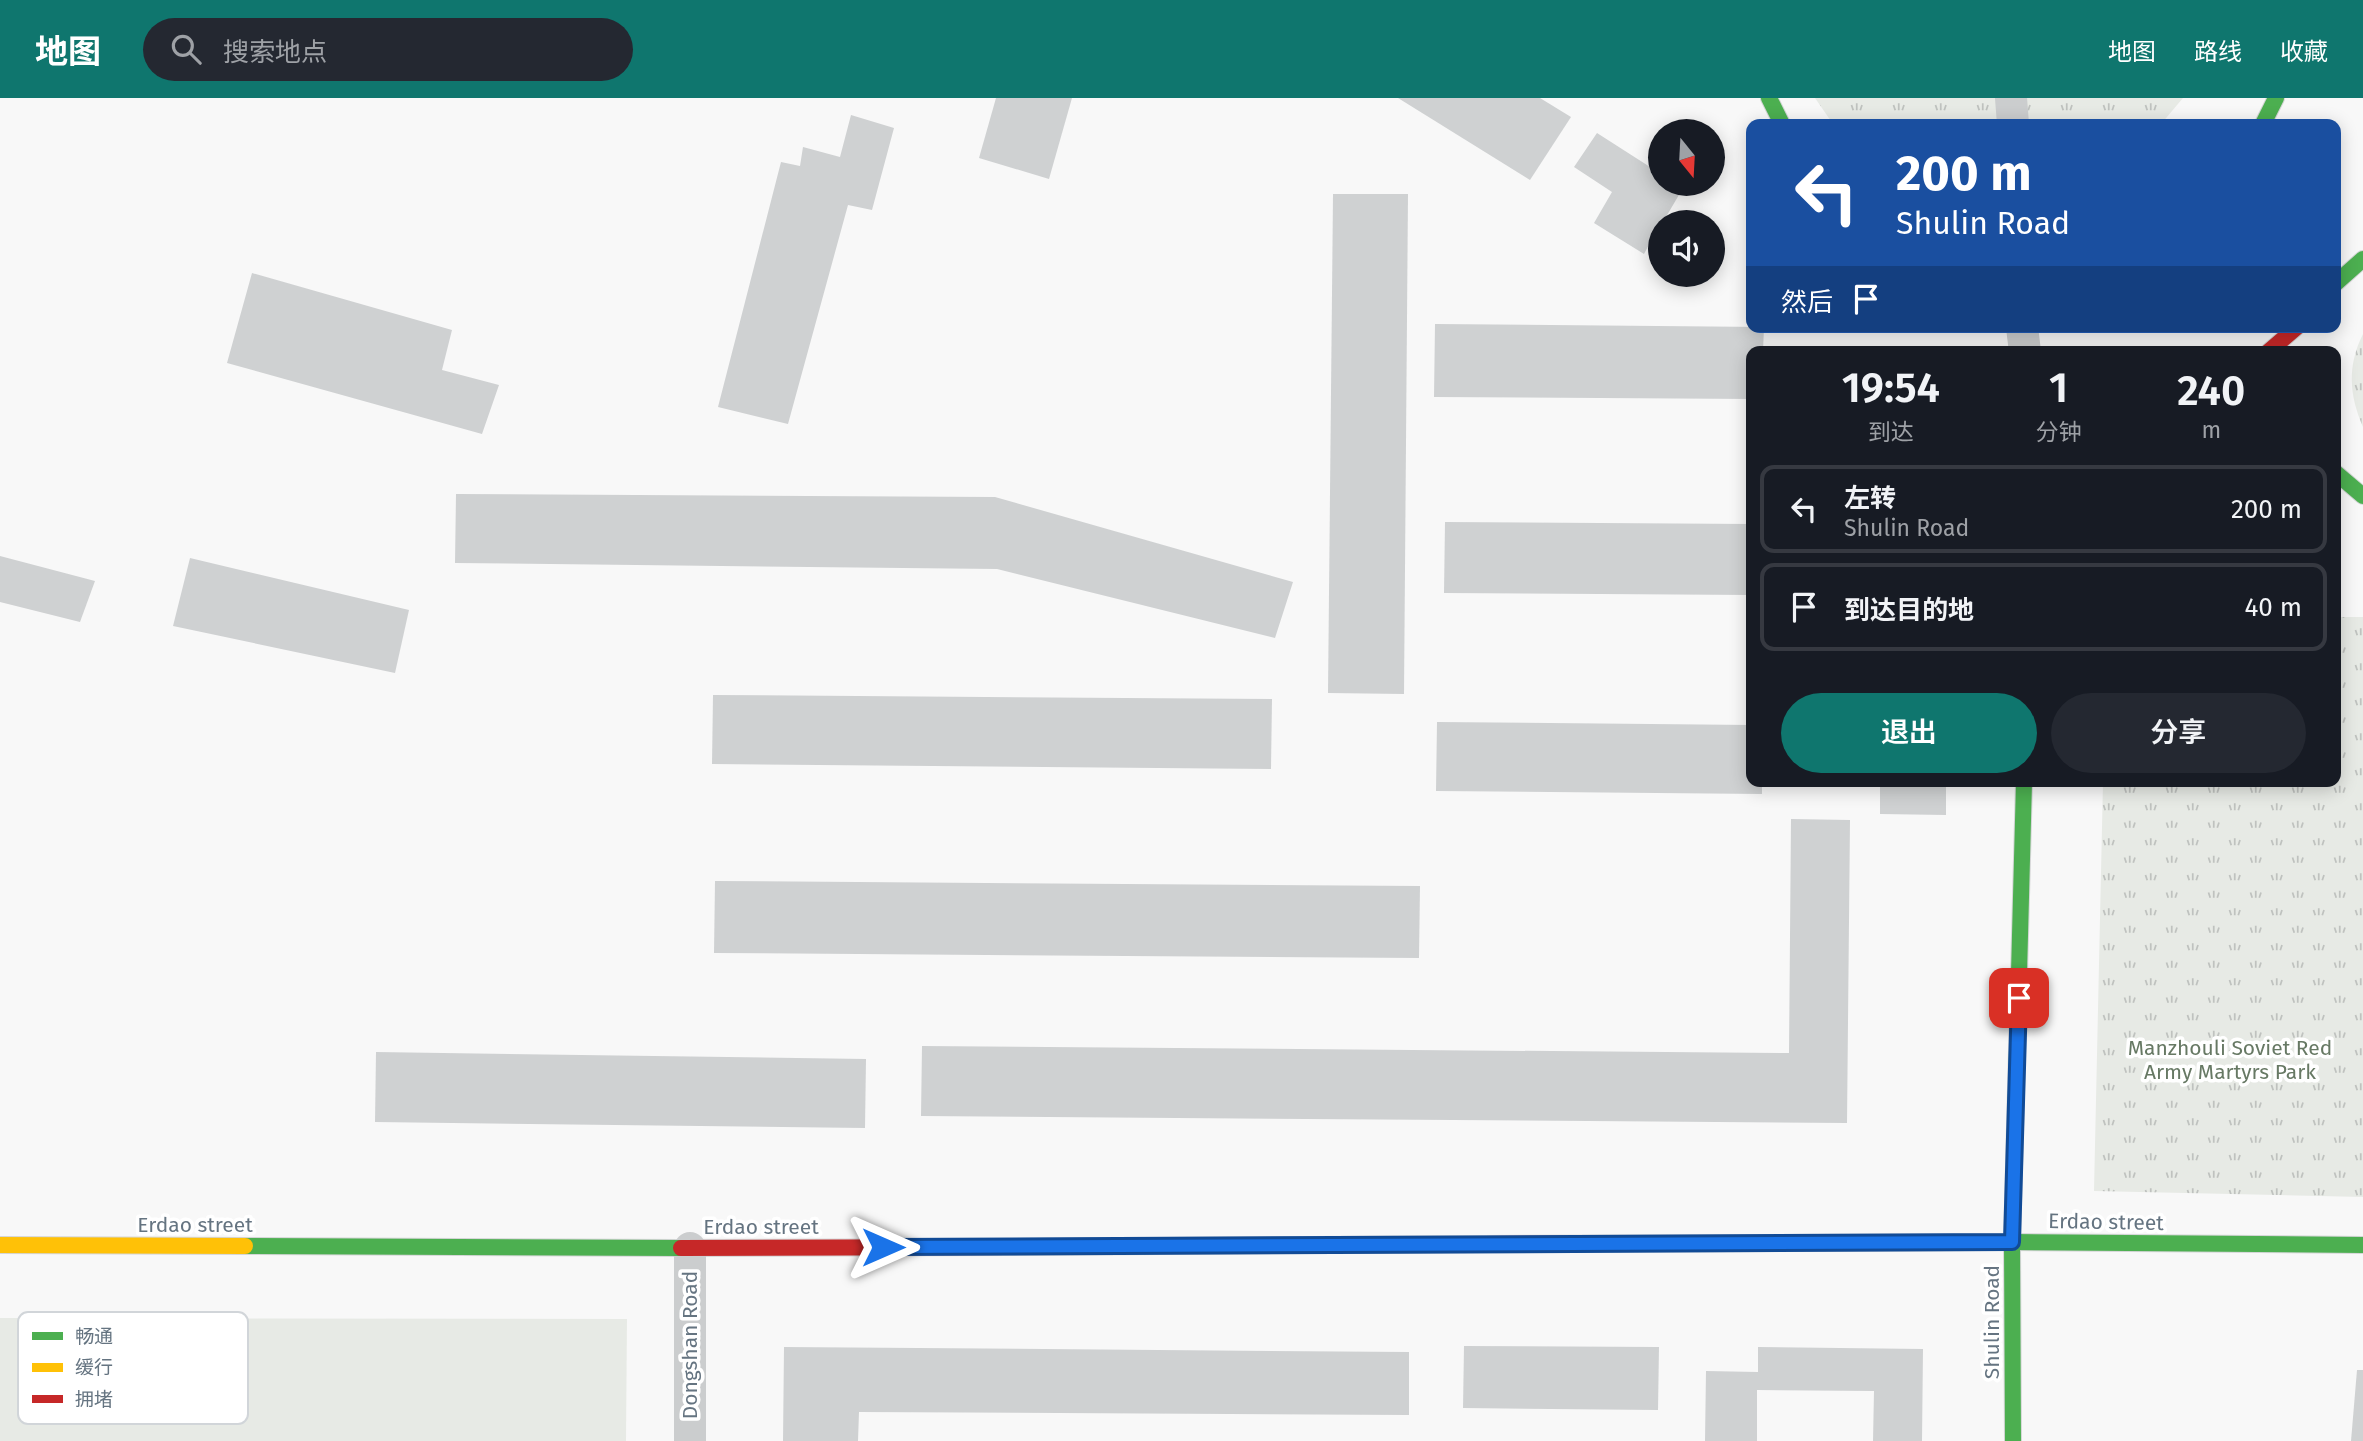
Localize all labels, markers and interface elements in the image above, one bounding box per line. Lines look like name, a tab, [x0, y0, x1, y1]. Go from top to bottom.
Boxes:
search box	[143, 18, 633, 81]
icon: search	[167, 30, 205, 68]
text: 地图	[35, 32, 101, 72]
text: 搜索地点	[223, 37, 327, 68]
text: 地图	[2108, 38, 2156, 66]
text: 路线	[2194, 38, 2242, 66]
text: 收藏	[2280, 38, 2328, 66]
north arrow	[1648, 119, 1726, 196]
map controls	[1648, 119, 1725, 287]
text: 200 m	[1896, 144, 2032, 203]
icon: left	[1781, 147, 1872, 238]
text: Shulin Road	[1896, 204, 2070, 242]
button: sound	[1648, 210, 1725, 287]
icon: arrive	[1847, 280, 1885, 318]
text: 然后	[1781, 287, 1833, 318]
text: 19:54	[1842, 363, 1940, 413]
text: 1	[2049, 363, 2068, 413]
text: 240	[2177, 366, 2245, 416]
text: m	[2201, 416, 2221, 444]
text: 到达	[1868, 418, 1914, 446]
text: 分钟	[2036, 418, 2082, 446]
text: 左转	[1844, 483, 1896, 514]
icon: left	[1785, 490, 1823, 528]
text: 200 m	[2231, 494, 2302, 525]
text: Shulin Road	[1844, 514, 1969, 542]
icon: arrive	[1785, 588, 1823, 626]
text: 40 m	[2244, 592, 2302, 623]
text: 到达目的地	[1844, 595, 1974, 626]
button: 退出	[1781, 693, 2037, 773]
button: 分享	[2051, 693, 2306, 773]
pin	[1989, 968, 2049, 1028]
icon: arrive	[2000, 979, 2038, 1017]
park label: Manzhouli Soviet Red Army Martyrs Park	[2128, 1035, 2332, 1085]
street label: Erdao street	[2048, 1208, 2164, 1236]
position arrow	[846, 1210, 920, 1284]
street label: Erdao street	[137, 1212, 253, 1238]
street label: Erdao street	[703, 1214, 819, 1240]
street label: Shulin Road	[1979, 1265, 2005, 1379]
street label: Dongshan Road	[677, 1271, 703, 1419]
legend	[18, 1312, 248, 1424]
text: 畅通	[75, 1325, 113, 1348]
text: 缓行	[75, 1356, 113, 1379]
text: 拥堵	[75, 1388, 113, 1411]

